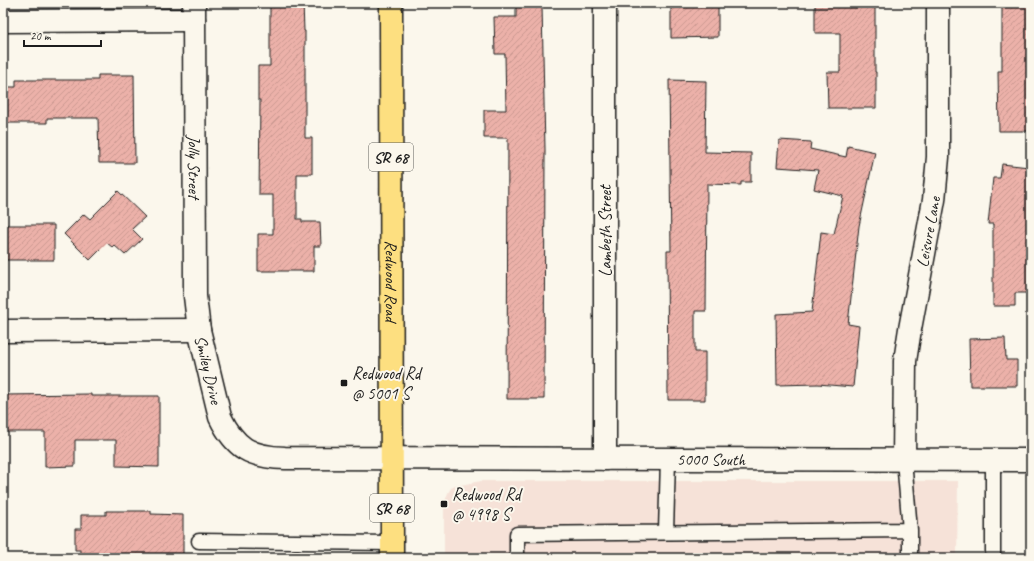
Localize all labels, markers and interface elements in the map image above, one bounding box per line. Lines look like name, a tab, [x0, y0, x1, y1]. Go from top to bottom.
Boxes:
scale bar	[24, 22, 101, 48]
text: 20 m	[30, 28, 52, 44]
street label: Jolly Street	[183, 134, 205, 201]
road number: SR 68	[369, 143, 413, 171]
street label: Lambeth Street	[595, 183, 616, 277]
street label: Leisure Lane	[912, 195, 945, 269]
street label: Redwood Road	[380, 240, 402, 324]
street label: Smiley Drive	[190, 333, 227, 408]
place label: Redwood Rd @ 5001 S	[352, 363, 423, 404]
marker: Redwood Rd @ 5001 S	[339, 378, 349, 388]
street label: 5000 South	[677, 449, 746, 470]
place label: Redwood Rd @ 4998 S	[452, 484, 523, 525]
road number: SR 68	[370, 494, 414, 522]
marker: Redwood Rd @ 4998 S	[439, 499, 449, 509]

